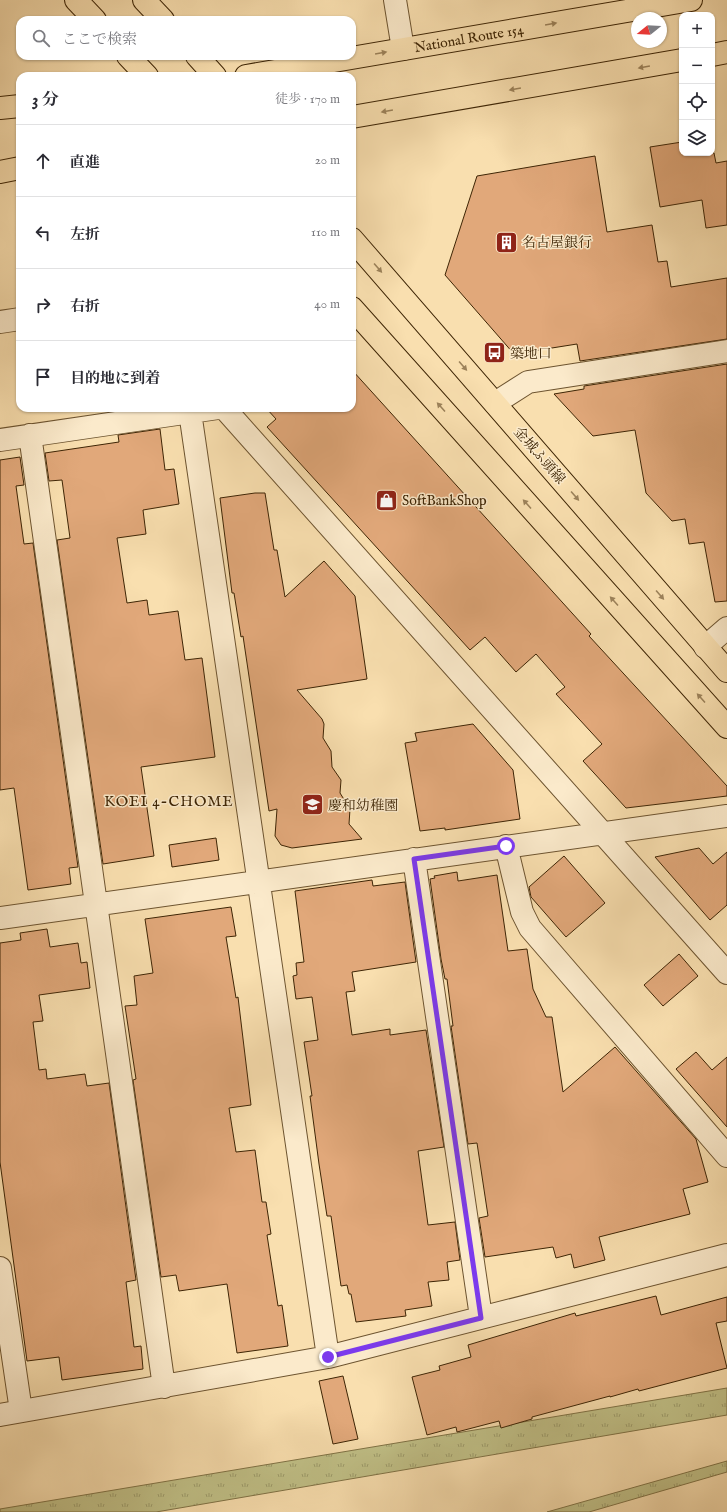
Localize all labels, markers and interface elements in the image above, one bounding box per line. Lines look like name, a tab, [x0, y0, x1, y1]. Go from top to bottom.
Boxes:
north arrow	[631, 12, 667, 48]
map controls	[679, 12, 715, 156]
button: +	[679, 12, 715, 48]
search box	[16, 16, 356, 60]
street label: National Route 154	[413, 21, 525, 57]
one-way arrow	[544, 21, 557, 27]
icon: search	[30, 27, 52, 49]
text: ここで検索	[62, 30, 137, 49]
button: −	[679, 48, 715, 84]
one-way arrow	[375, 50, 387, 56]
one-way arrow	[637, 64, 650, 70]
button: locate	[679, 84, 715, 120]
one-way arrow	[509, 86, 522, 92]
text: 3 分	[32, 90, 59, 111]
text: 徒歩 · 170 m	[275, 91, 340, 108]
one-way arrow	[381, 108, 393, 114]
button: layers	[679, 120, 715, 156]
icon: ahead	[32, 150, 54, 172]
text: 20 m	[315, 152, 340, 169]
text: 直進	[70, 153, 100, 172]
icon: left	[32, 222, 54, 244]
text: 110 m	[311, 224, 340, 241]
text: 左折	[70, 225, 100, 244]
building icon: 名古屋銀行	[494, 229, 520, 255]
place label: 名古屋銀行	[522, 234, 592, 252]
one-way arrow	[373, 263, 382, 273]
icon: right	[32, 294, 54, 316]
text: 40 m	[314, 296, 340, 313]
text: 右折	[70, 297, 100, 316]
bus stop icon: 築地口	[482, 340, 508, 366]
place label: 築地口	[510, 345, 552, 363]
one-way arrow	[458, 361, 468, 371]
icon: arrive	[32, 366, 54, 388]
text: 目的地に到着	[70, 369, 160, 388]
one-way arrow	[436, 402, 445, 412]
street label: 金城ふ頭線	[509, 423, 569, 488]
shop icon: SoftBankShop	[373, 487, 399, 513]
one-way arrow	[571, 491, 580, 502]
place label: SoftBankShop	[402, 492, 487, 510]
one-way arrow	[523, 499, 532, 509]
one-way arrow	[655, 590, 665, 600]
one-way arrow	[610, 596, 619, 606]
one-way arrow	[697, 693, 706, 702]
district label: KOEI 4-CHOME	[104, 792, 234, 811]
school or university icon: 慶和幼稚園	[299, 792, 325, 818]
place label: 慶和幼稚園	[328, 797, 398, 815]
route start	[497, 837, 515, 855]
route end	[319, 1348, 337, 1366]

